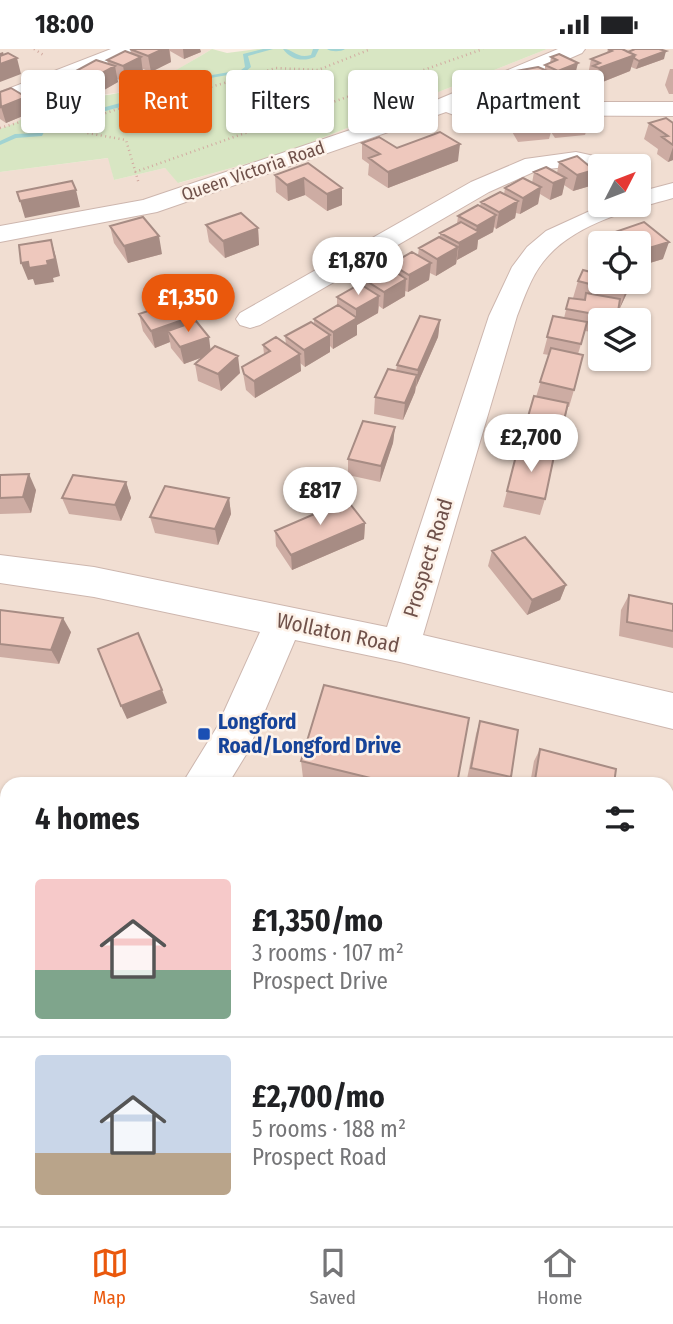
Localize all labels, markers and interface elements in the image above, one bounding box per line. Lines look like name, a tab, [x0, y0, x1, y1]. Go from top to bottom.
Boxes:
text: 18:00	[35, 9, 94, 40]
chip: Buy	[21, 70, 105, 133]
chip: Rent	[119, 70, 212, 133]
chip: Filters	[226, 70, 334, 133]
chip: New	[348, 70, 438, 133]
chip: Apartment	[452, 70, 604, 133]
street label: Queen Victoria Road	[179, 136, 327, 206]
north arrow	[588, 154, 651, 217]
map controls	[588, 154, 651, 371]
button: locate	[588, 231, 651, 294]
pin: £1,870	[301, 237, 415, 297]
text: £1,870	[328, 246, 388, 274]
pin: £1,350	[131, 275, 245, 334]
text: £1,350	[158, 283, 218, 311]
button: layers	[588, 308, 651, 371]
pin: £2,700	[474, 415, 588, 474]
text: £2,700	[500, 423, 562, 451]
pin: £817	[279, 468, 361, 527]
text: £817	[299, 476, 341, 504]
street label: Prospect Road	[398, 495, 458, 621]
street label: Wollaton Road	[274, 607, 402, 659]
place label: Longford Road/Longford Drive	[218, 709, 401, 759]
marker: Longford Road/Longford Drive	[196, 726, 212, 742]
icon: filters	[601, 800, 639, 838]
text: 4 homes	[35, 801, 140, 837]
text: £1,350/mo	[252, 903, 383, 939]
icon: home	[91, 907, 175, 991]
text: 3 rooms · 107 m²	[252, 939, 404, 967]
text: Prospect Drive	[252, 967, 388, 995]
text: £2,700/mo	[252, 1079, 385, 1115]
icon: home	[91, 1083, 175, 1167]
text: 5 rooms · 188 m²	[252, 1115, 406, 1143]
text: Prospect Road	[252, 1143, 387, 1171]
tab: Map	[91, 1244, 129, 1309]
tab: Saved	[310, 1244, 356, 1309]
tab: Home	[537, 1244, 582, 1309]

